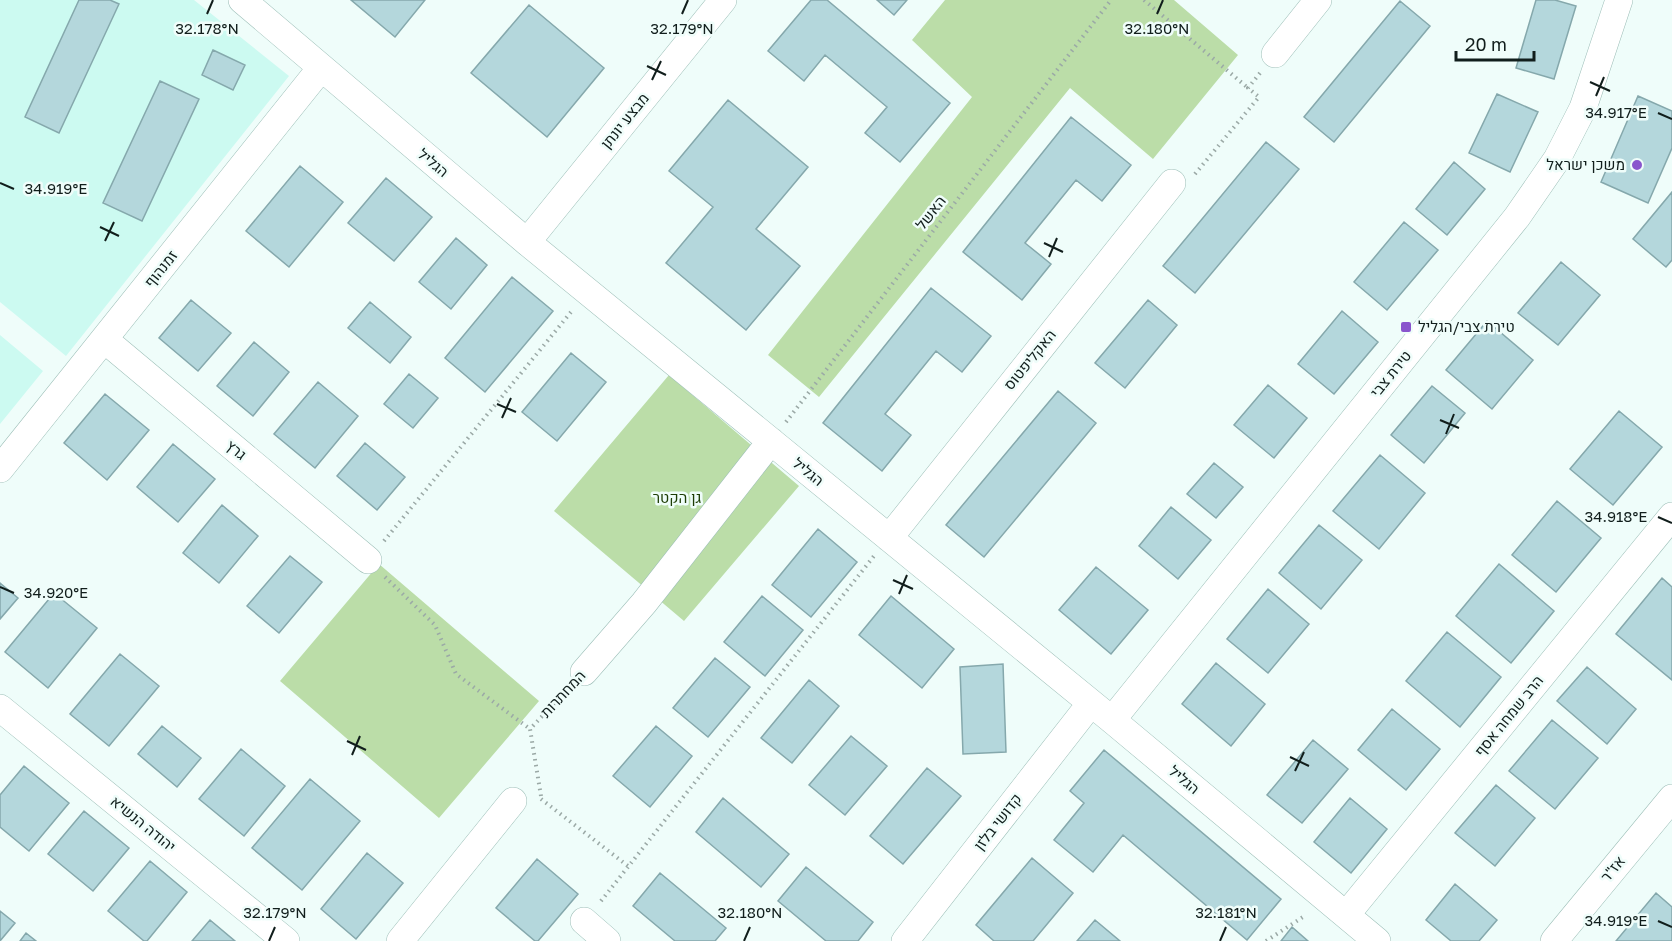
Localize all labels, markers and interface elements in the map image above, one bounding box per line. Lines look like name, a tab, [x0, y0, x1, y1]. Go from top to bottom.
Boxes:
text: 32.178°N	[175, 19, 239, 37]
text: 32.179°N	[650, 19, 714, 37]
text: 32.180°N	[1125, 19, 1189, 37]
scale bar	[1456, 24, 1534, 62]
text: 20 m	[1465, 33, 1507, 55]
street label: מבצע יונתן	[596, 89, 652, 152]
text: 34.917°E	[1585, 103, 1647, 121]
street label: הגליל	[415, 144, 453, 180]
place label: משכן ישראל	[1546, 155, 1625, 173]
marker: משכן ישראל	[1630, 158, 1644, 172]
text: 34.919°E	[25, 179, 87, 197]
street label: האשל	[911, 192, 949, 233]
street label: זמנהוף	[140, 246, 181, 291]
place label: טירת צבי/הגליל	[1418, 317, 1515, 335]
marker: טירת צבי/הגליל	[1399, 320, 1413, 334]
street label: האקליפטוס	[999, 325, 1059, 393]
street label: טירת צבי	[1366, 346, 1414, 400]
street label: גרץ	[223, 436, 251, 463]
street label: הגליל	[790, 453, 828, 489]
park label: גן הקטר	[653, 488, 702, 506]
text: 34.918°E	[1585, 507, 1647, 525]
text: 34.920°E	[24, 583, 88, 601]
street label: המחתרות	[536, 666, 589, 721]
street label: הרב שמחה אסף	[1470, 671, 1546, 760]
street label: הגליל	[1166, 761, 1204, 797]
street label: קדושי בלזן	[970, 789, 1025, 853]
street label: יהודה הנשיא	[107, 792, 180, 855]
street label: אז"ר	[1596, 852, 1628, 885]
text: 32.179°N	[243, 903, 307, 921]
text: 32.180°N	[718, 903, 782, 921]
text: 32.181°N	[1195, 903, 1257, 921]
text: 34.919°E	[1585, 911, 1647, 929]

